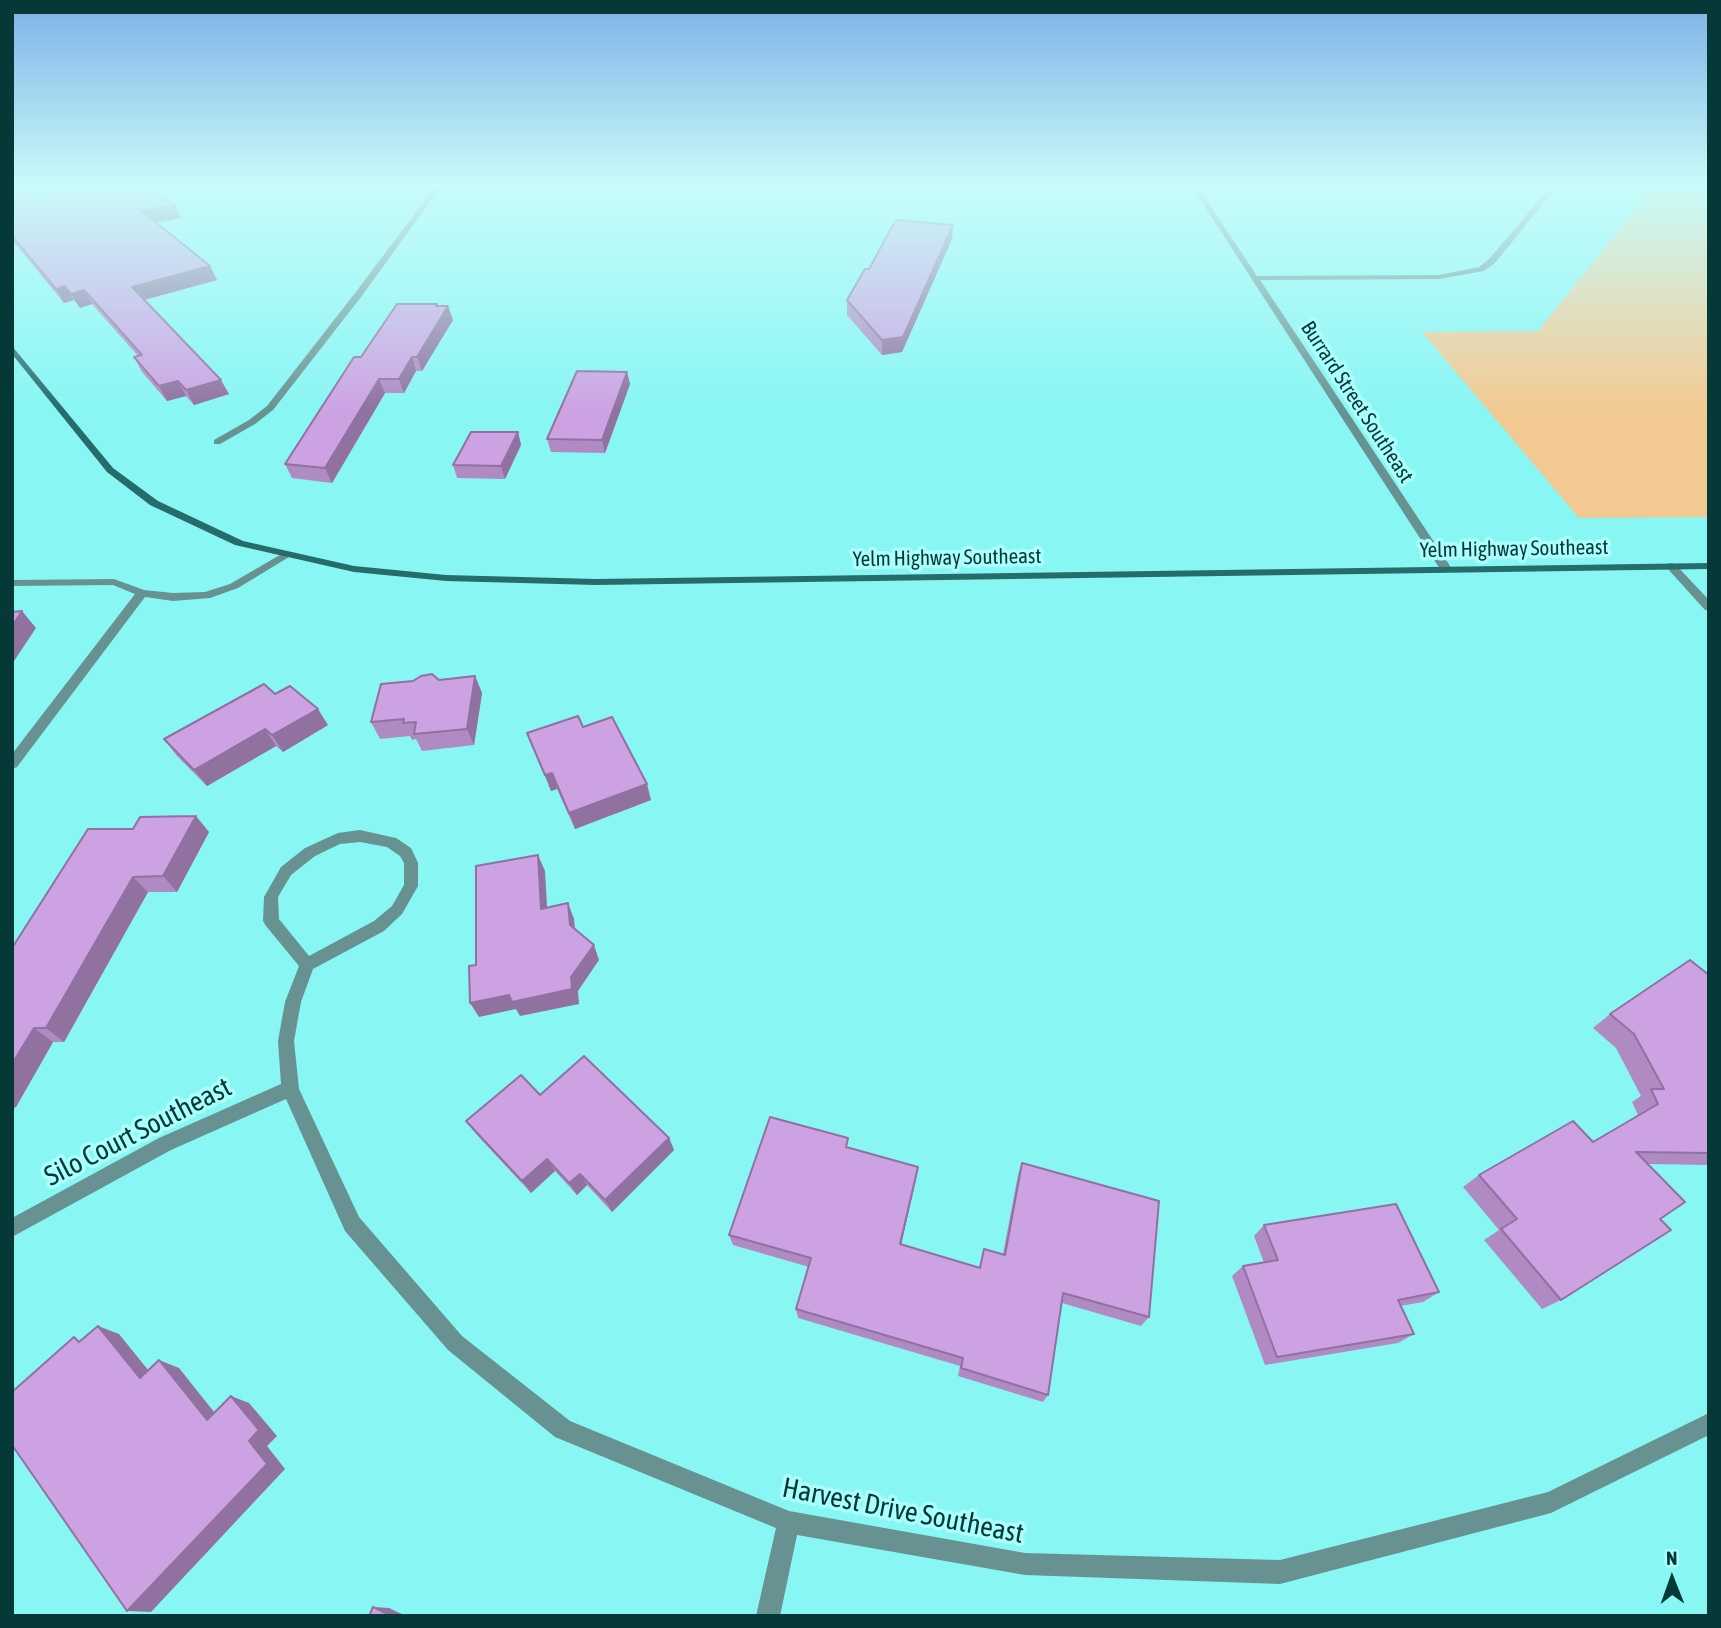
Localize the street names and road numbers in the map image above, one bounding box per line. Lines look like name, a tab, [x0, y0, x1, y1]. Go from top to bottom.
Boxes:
street label: Burrard Street Southeast	[1295, 316, 1419, 488]
street label: Yelm Highway Southeast	[1419, 535, 1609, 563]
street label: Yelm Highway Southeast	[852, 544, 1042, 572]
street label: Silo Court Southeast	[39, 1070, 237, 1194]
street label: Harvest Drive Southeast	[779, 1471, 1027, 1551]

